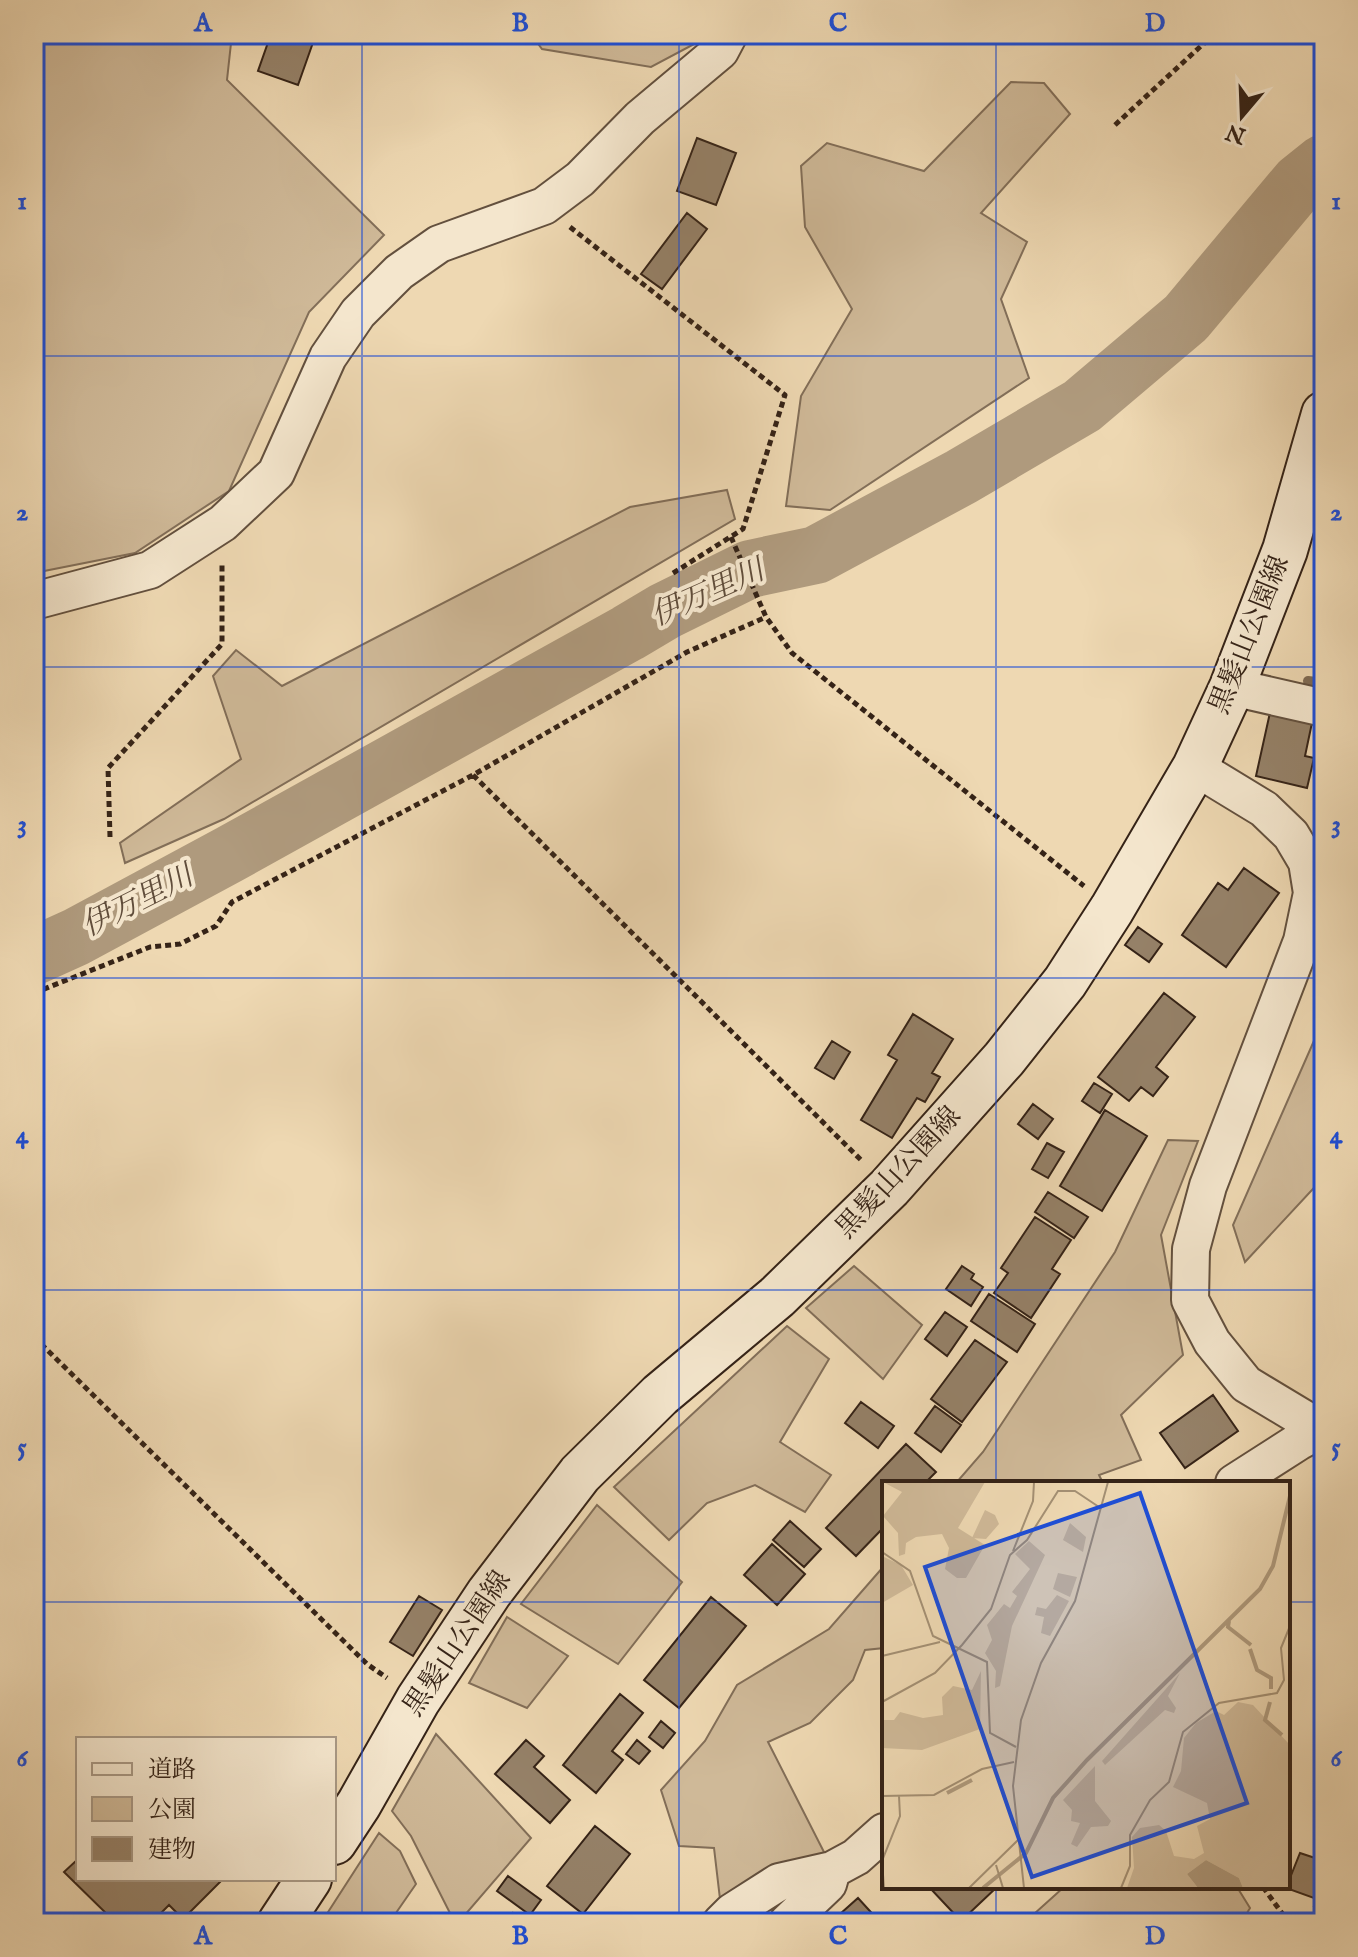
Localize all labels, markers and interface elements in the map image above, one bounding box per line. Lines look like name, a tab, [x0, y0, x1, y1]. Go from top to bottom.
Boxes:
text: A	[193, 7, 213, 40]
text: B	[511, 7, 529, 40]
text: C	[829, 7, 848, 40]
text: D	[1145, 7, 1166, 40]
north arrow	[1202, 76, 1282, 156]
text: N	[1223, 117, 1251, 150]
text: 1	[17, 185, 27, 218]
text: 1	[1331, 185, 1341, 218]
text: 2	[16, 496, 28, 529]
text: 2	[1330, 496, 1342, 529]
water label: 伊万里川	[645, 551, 773, 636]
street label: 黒髪山公園線	[1202, 551, 1298, 719]
text: 3	[17, 808, 27, 841]
text: 3	[1331, 808, 1341, 841]
water label: 伊万里川	[76, 856, 203, 946]
street label: 黒髪山公園線	[829, 1100, 969, 1246]
text: 4	[16, 1119, 30, 1152]
text: 4	[1330, 1119, 1344, 1152]
text: 5	[17, 1431, 27, 1464]
text: 5	[1331, 1431, 1341, 1464]
inset map	[882, 1481, 1290, 1889]
street label: 黒髪山公園線	[397, 1565, 519, 1723]
legend	[76, 1737, 336, 1881]
text: 6	[17, 1742, 29, 1775]
text: 6	[1331, 1742, 1343, 1775]
text: 道路	[148, 1755, 196, 1786]
text: 公園	[148, 1795, 196, 1826]
text: 建物	[148, 1835, 196, 1866]
text: A	[193, 1920, 213, 1953]
text: B	[511, 1920, 529, 1953]
text: C	[829, 1920, 848, 1953]
text: D	[1145, 1920, 1166, 1953]

